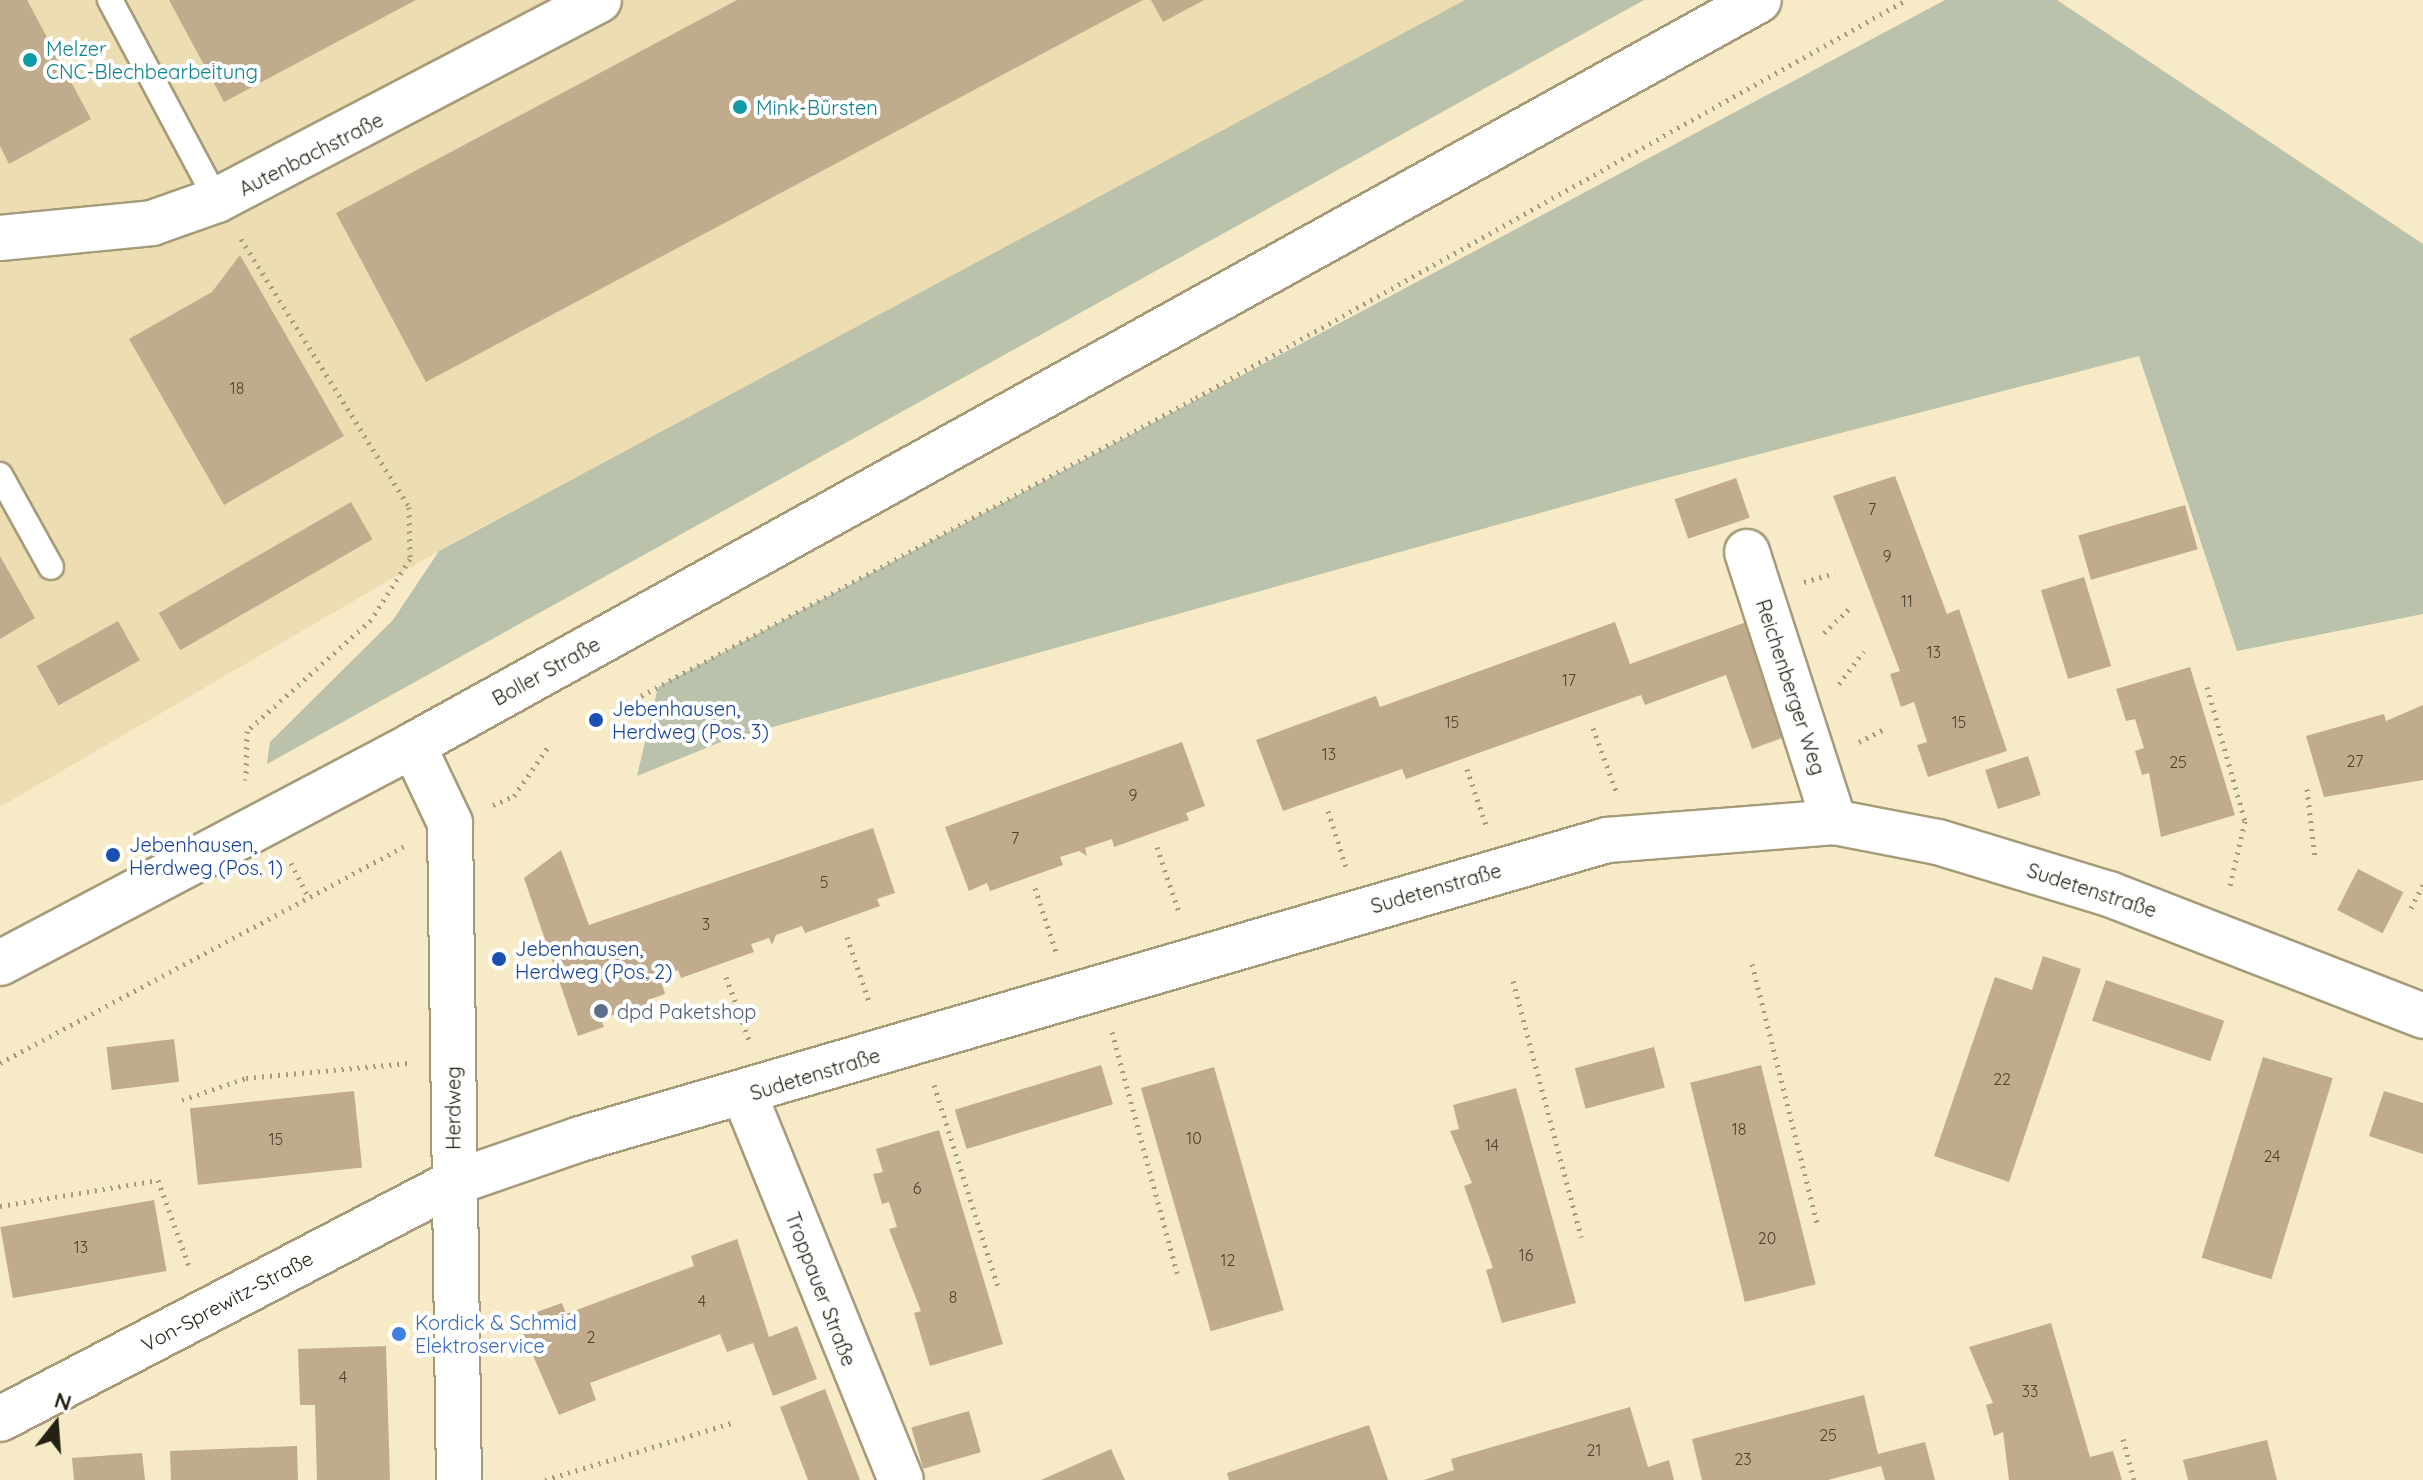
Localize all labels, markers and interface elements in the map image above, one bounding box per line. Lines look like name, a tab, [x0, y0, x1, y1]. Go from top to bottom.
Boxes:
place label: Melzer CNC-Blechbearbeitung	[46, 36, 258, 83]
marker: Melzer CNC-Blechbearbeitung	[21, 51, 39, 69]
place label: Mink-Bürsten	[756, 95, 878, 119]
marker: Mink-Bürsten	[731, 98, 749, 116]
street label: Autenbachstraße	[235, 107, 387, 201]
house number: 18	[230, 378, 244, 398]
house number: 7	[1868, 499, 1876, 519]
house number: 9	[1883, 546, 1891, 566]
house number: 11	[1901, 591, 1913, 611]
street label: Reichenberger Weg	[1751, 596, 1831, 778]
street label: Boller Straße	[488, 632, 604, 710]
house number: 13	[1927, 642, 1941, 662]
house number: 17	[1562, 670, 1576, 690]
place label: Jebenhausen, Herdweg (Pos. 3)	[612, 696, 769, 743]
marker: Jebenhausen, Herdweg (Pos. 3)	[587, 711, 605, 729]
house number: 15	[1445, 712, 1459, 732]
house number: 15	[1952, 712, 1966, 732]
house number: 13	[1322, 744, 1336, 764]
house number: 27	[2347, 751, 2363, 771]
house number: 25	[2169, 752, 2187, 772]
house number: 9	[1129, 785, 1137, 805]
house number: 7	[1011, 828, 1019, 848]
place label: Jebenhausen, Herdweg (Pos. 1)	[129, 832, 283, 879]
marker: Jebenhausen, Herdweg (Pos. 1)	[104, 846, 122, 864]
street label: Sudetenstraße	[1368, 858, 1504, 918]
street label: Sudetenstraße	[2024, 858, 2160, 922]
house number: 5	[820, 872, 828, 892]
house number: 3	[702, 914, 710, 934]
place label: Jebenhausen, Herdweg (Pos. 2)	[515, 936, 673, 983]
marker: Jebenhausen, Herdweg (Pos. 2)	[490, 950, 508, 968]
place label: dpd Paketshop	[617, 999, 756, 1023]
marker: dpd Paketshop	[592, 1002, 610, 1020]
street label: Sudetenstraße	[747, 1043, 883, 1105]
street label: Herdweg	[441, 1066, 465, 1150]
house number: 22	[1993, 1069, 2011, 1089]
house number: 18	[1732, 1119, 1746, 1139]
house number: 10	[1186, 1128, 1202, 1148]
house number: 15	[269, 1129, 283, 1149]
house number: 14	[1485, 1135, 1499, 1155]
house number: 24	[2263, 1146, 2281, 1166]
house number: 6	[913, 1178, 921, 1198]
street label: Troppauer Straße	[781, 1209, 861, 1369]
house number: 20	[1758, 1228, 1776, 1248]
house number: 13	[74, 1237, 88, 1257]
house number: 16	[1519, 1245, 1533, 1265]
street label: Von-Sprewitz-Straße	[137, 1246, 317, 1356]
house number: 12	[1221, 1250, 1235, 1270]
house number: 8	[949, 1287, 957, 1307]
house number: 4	[698, 1291, 706, 1311]
place label: Kordick & Schmid Elektroservice	[415, 1310, 577, 1357]
marker: Kordick & Schmid Elektroservice	[390, 1325, 408, 1343]
house number: 2	[587, 1327, 595, 1347]
house number: 4	[339, 1367, 347, 1387]
house number: 33	[2022, 1381, 2038, 1401]
north arrow	[16, 1384, 96, 1464]
text: N	[51, 1385, 75, 1417]
house number: 25	[1819, 1425, 1837, 1445]
house number: 21	[1587, 1440, 1601, 1460]
house number: 23	[1734, 1449, 1752, 1469]

